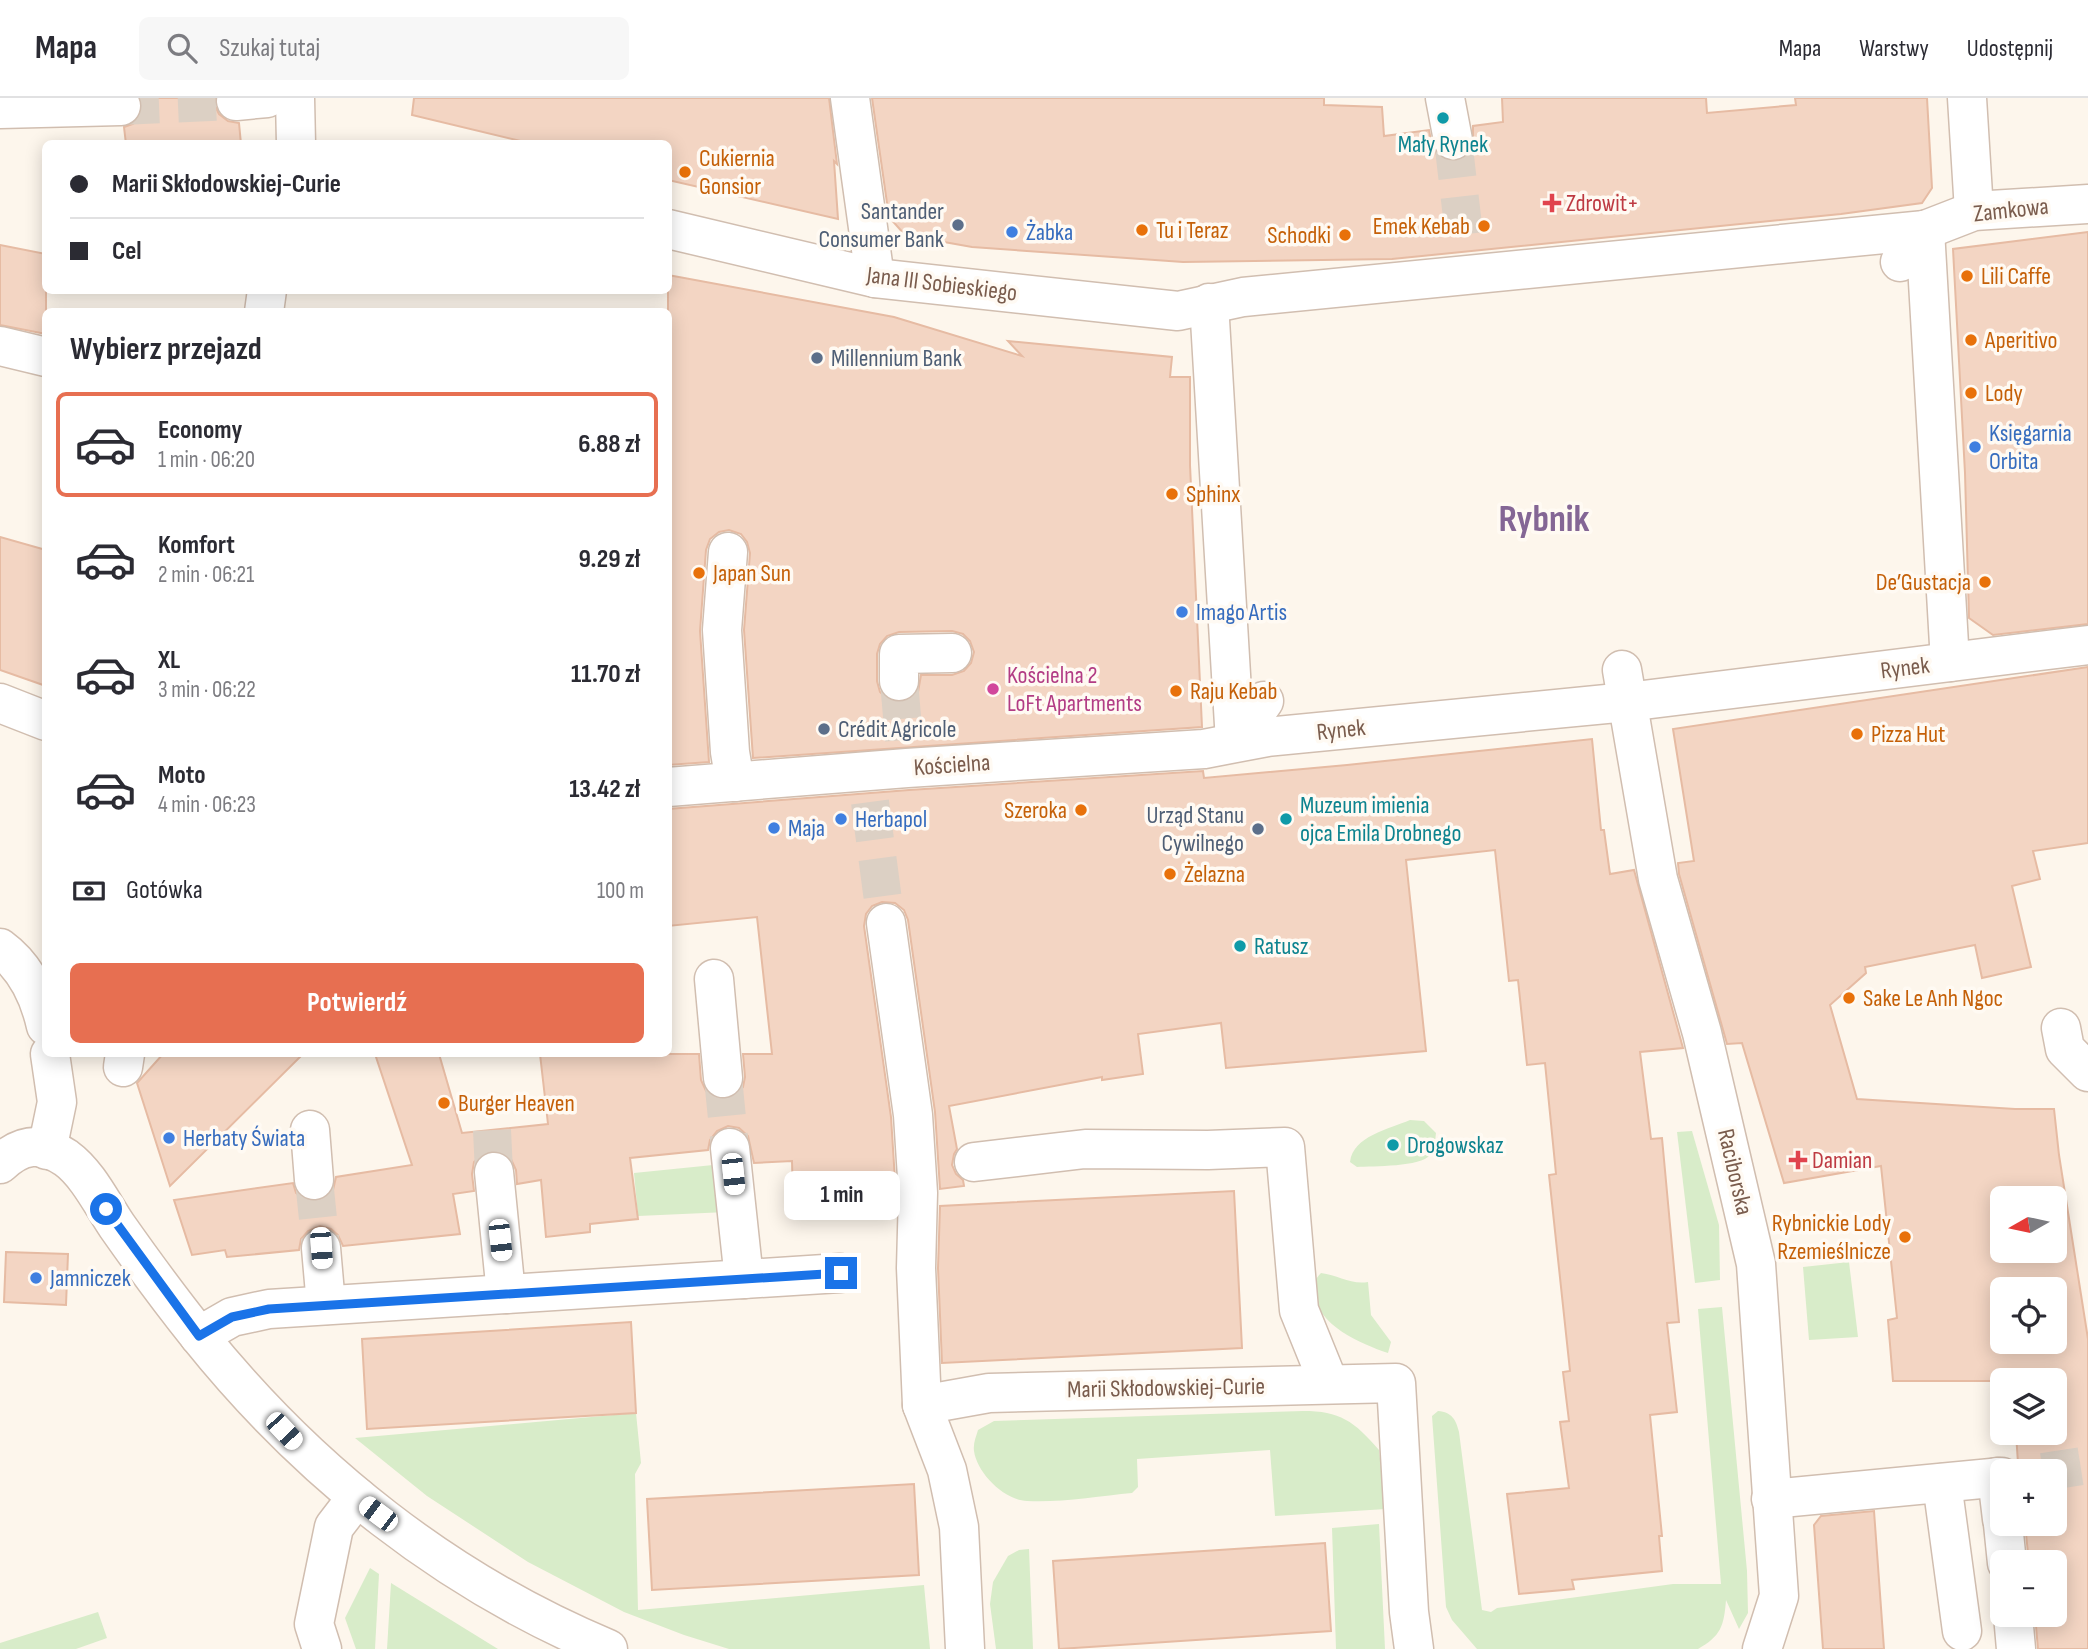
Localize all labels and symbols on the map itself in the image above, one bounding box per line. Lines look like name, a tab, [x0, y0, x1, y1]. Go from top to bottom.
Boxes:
marker: Mały Rynek	[1435, 110, 1451, 126]
place label: Mały Rynek	[1398, 130, 1488, 159]
place label: Cukiernia Gonsior	[699, 144, 775, 201]
marker: Cukiernia Gonsior	[677, 164, 693, 180]
place label: Zdrowit+	[1566, 189, 1639, 218]
street label: Zamkowa	[1972, 192, 2050, 228]
marker: Zdrowit+	[1544, 195, 1560, 211]
place label: Santander Consumer Bank	[819, 197, 944, 254]
place label: Emek Kebab	[1373, 212, 1470, 241]
place label: Tu i Teraz	[1156, 216, 1229, 245]
marker: Santander Consumer Bank	[950, 217, 966, 233]
place label: Żabka	[1026, 218, 1073, 247]
marker: Emek Kebab	[1476, 218, 1492, 234]
place label: Schodki	[1267, 221, 1331, 250]
marker: Tu i Teraz	[1134, 222, 1150, 238]
marker: Żabka	[1004, 224, 1020, 240]
marker: Schodki	[1337, 227, 1353, 243]
street label: Jana III Sobieskiego	[864, 260, 1019, 308]
place label: Lili Caffe	[1981, 262, 2051, 291]
marker: Lili Caffe	[1959, 268, 1975, 284]
place label: Aperitivo	[1984, 326, 2058, 355]
marker: Aperitivo	[1963, 332, 1979, 348]
place label: Millennium Bank	[831, 344, 962, 373]
marker: Millennium Bank	[809, 350, 825, 366]
place label: Lody	[1985, 379, 2023, 408]
marker: Lody	[1963, 385, 1979, 401]
place label: Księgarnia Orbita	[1989, 419, 2072, 476]
marker: Księgarnia Orbita	[1967, 439, 1983, 455]
place label: Sphinx	[1186, 480, 1240, 509]
marker: Sphinx	[1164, 486, 1180, 502]
district label: Rybnik	[1498, 497, 1590, 542]
place label: Japan Sun	[712, 559, 791, 588]
marker: Japan Sun	[691, 565, 707, 581]
place label: De’Gustacja	[1876, 568, 1971, 597]
marker: De’Gustacja	[1977, 574, 1993, 590]
place label: Imago Artis	[1196, 598, 1287, 627]
marker: Imago Artis	[1174, 604, 1190, 620]
street label: Rynek	[1879, 651, 1931, 685]
place label: Kościelna 2 LoFt Apartments	[1007, 661, 1142, 718]
place label: Raju Kebab	[1190, 677, 1277, 706]
marker: Kościelna 2 LoFt Apartments	[985, 681, 1001, 697]
marker: Raju Kebab	[1168, 683, 1184, 699]
street label: Rynek	[1315, 713, 1367, 747]
place label: Crédit Agricole	[838, 715, 956, 744]
place label: Pizza Hut	[1871, 720, 1945, 749]
marker: Crédit Agricole	[816, 721, 832, 737]
marker: Pizza Hut	[1849, 726, 1865, 742]
street label: Kościelna	[913, 748, 991, 782]
place label: Muzeum imienia ojca Emila Drobnego	[1300, 791, 1461, 848]
place label: Szeroka	[1004, 796, 1067, 825]
place label: Urząd Stanu Cywilnego	[1147, 801, 1244, 858]
marker: Szeroka	[1073, 802, 1089, 818]
place label: Herbapol	[855, 805, 927, 834]
marker: Herbapol	[833, 811, 849, 827]
marker: Muzeum imienia ojca Emila Drobnego	[1278, 811, 1294, 827]
place label: Maja	[788, 814, 825, 843]
marker: Maja	[766, 820, 782, 836]
marker: Urząd Stanu Cywilnego	[1250, 821, 1266, 837]
place label: Żelazna	[1184, 860, 1245, 889]
marker: Żelazna	[1162, 866, 1178, 882]
place label: Ratusz	[1254, 932, 1309, 961]
marker: Ratusz	[1232, 938, 1248, 954]
place label: Sake Le Anh Ngoc	[1863, 984, 2003, 1013]
marker: Sake Le Anh Ngoc	[1841, 990, 1857, 1006]
place label: Burger Heaven	[458, 1089, 575, 1118]
marker: Burger Heaven	[436, 1095, 452, 1111]
place label: Herbaty Świata	[183, 1124, 305, 1153]
street label: Raciborska	[1711, 1126, 1759, 1218]
marker: Herbaty Świata	[161, 1130, 177, 1146]
place label: Drogowskaz	[1407, 1131, 1504, 1160]
marker: Drogowskaz	[1385, 1137, 1401, 1153]
place label: Damian	[1812, 1146, 1872, 1175]
car	[721, 1152, 746, 1196]
marker: Damian	[1790, 1152, 1806, 1168]
callout: 1 min	[783, 1172, 899, 1220]
north arrow	[1990, 1186, 2067, 1264]
route start	[90, 1193, 122, 1225]
place label: Rybnickie Lody Rzemieślnicze	[1772, 1209, 1891, 1266]
car	[488, 1218, 513, 1262]
car	[310, 1226, 333, 1270]
marker: Rybnickie Lody Rzemieślnicze	[1897, 1229, 1913, 1245]
route end	[825, 1257, 857, 1289]
place label: Jamniczek	[49, 1264, 131, 1293]
marker: Jamniczek	[28, 1270, 44, 1286]
street label: Marii Skłodowskiej-Curie	[1067, 1372, 1265, 1404]
car	[262, 1408, 307, 1454]
car	[355, 1493, 402, 1535]

